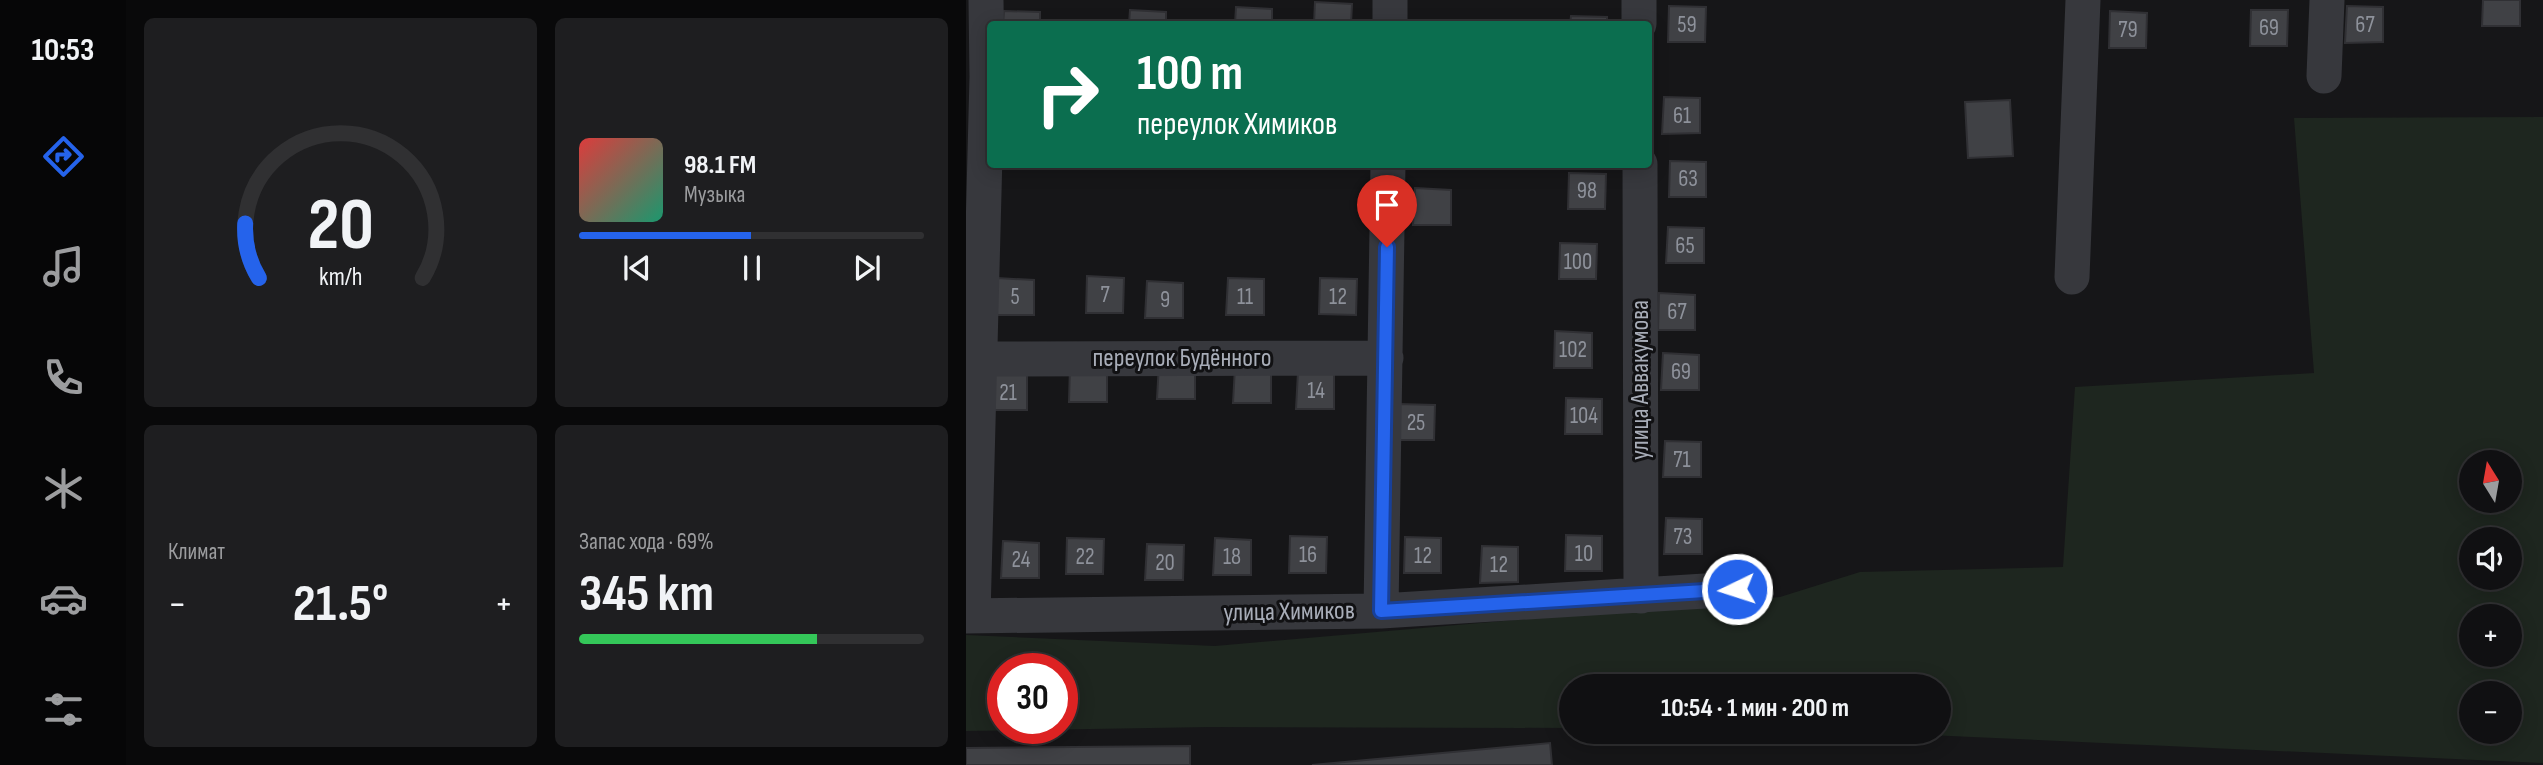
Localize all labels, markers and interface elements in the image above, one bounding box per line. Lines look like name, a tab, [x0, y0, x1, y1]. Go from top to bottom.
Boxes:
house number: 59	[1677, 11, 1697, 39]
house number: 67	[2355, 11, 2375, 39]
house number: 69	[2259, 14, 2279, 42]
house number: 79	[2118, 16, 2138, 44]
text: 10:53	[32, 31, 94, 70]
text: 100 m	[1137, 45, 1243, 104]
icon: right	[1022, 49, 1113, 140]
house number: 61	[1673, 102, 1691, 130]
text: переулок Химиков	[1137, 105, 1337, 144]
icon: directions	[39, 132, 88, 181]
text: 98.1 FM	[684, 150, 756, 181]
house number: 63	[1678, 165, 1698, 193]
pin	[1357, 175, 1417, 247]
house number: 98	[1577, 177, 1597, 205]
text: Музыка	[684, 181, 745, 209]
text: 20	[307, 183, 374, 271]
icon: arrive	[1368, 186, 1406, 224]
house number: 65	[1675, 232, 1695, 260]
icon: music	[39, 242, 88, 291]
house number: 100	[1564, 248, 1592, 276]
icon: previous	[618, 249, 656, 287]
icon: pause	[733, 249, 771, 287]
icon: next	[848, 249, 886, 287]
text: km/h	[319, 262, 362, 293]
house number: 7	[1100, 281, 1110, 309]
house number: 5	[1010, 283, 1020, 311]
house number: 11	[1237, 283, 1253, 311]
house number: 12	[1329, 283, 1347, 311]
house number: 9	[1160, 286, 1170, 314]
house number: 67	[1667, 298, 1687, 326]
street label: улица Аввакумова	[1625, 300, 1656, 460]
house number: 102	[1559, 336, 1587, 364]
street label: переулок Будённого	[1092, 343, 1272, 374]
icon: phone	[39, 353, 88, 402]
house number: 69	[1671, 358, 1691, 386]
house number: 14	[1307, 377, 1325, 405]
house number: 21	[999, 379, 1017, 407]
house number: 104	[1570, 402, 1598, 430]
house number: 25	[1407, 409, 1425, 437]
house number: 71	[1673, 446, 1691, 474]
north arrow	[2459, 450, 2522, 513]
map controls	[2459, 450, 2522, 744]
icon: climate	[39, 464, 88, 513]
house number: 73	[1674, 523, 1692, 551]
button: sound	[2459, 527, 2522, 590]
text: Запас хода · 69%	[579, 528, 714, 556]
text: Климат	[168, 538, 225, 566]
house number: 10	[1575, 540, 1593, 568]
house number: 16	[1299, 541, 1317, 569]
house number: 12	[1414, 542, 1432, 570]
house number: 22	[1076, 543, 1094, 571]
house number: 18	[1223, 543, 1241, 571]
house number: 24	[1012, 546, 1031, 574]
house number: 20	[1155, 549, 1175, 577]
house number: 12	[1490, 551, 1508, 579]
position arrow	[1700, 552, 1774, 626]
text: 345 km	[579, 563, 714, 626]
text: 21.5°	[293, 573, 388, 636]
icon: car	[39, 574, 88, 623]
text: −	[168, 582, 187, 627]
text: +	[494, 582, 513, 627]
street label: улица Химиков	[1223, 595, 1355, 629]
button: +	[2459, 604, 2522, 667]
speed limit sign: 30	[987, 653, 1078, 744]
button: −	[2459, 681, 2522, 744]
icon: filters	[39, 685, 88, 734]
text: 10:54 · 1 мин · 200 m	[1661, 693, 1849, 724]

